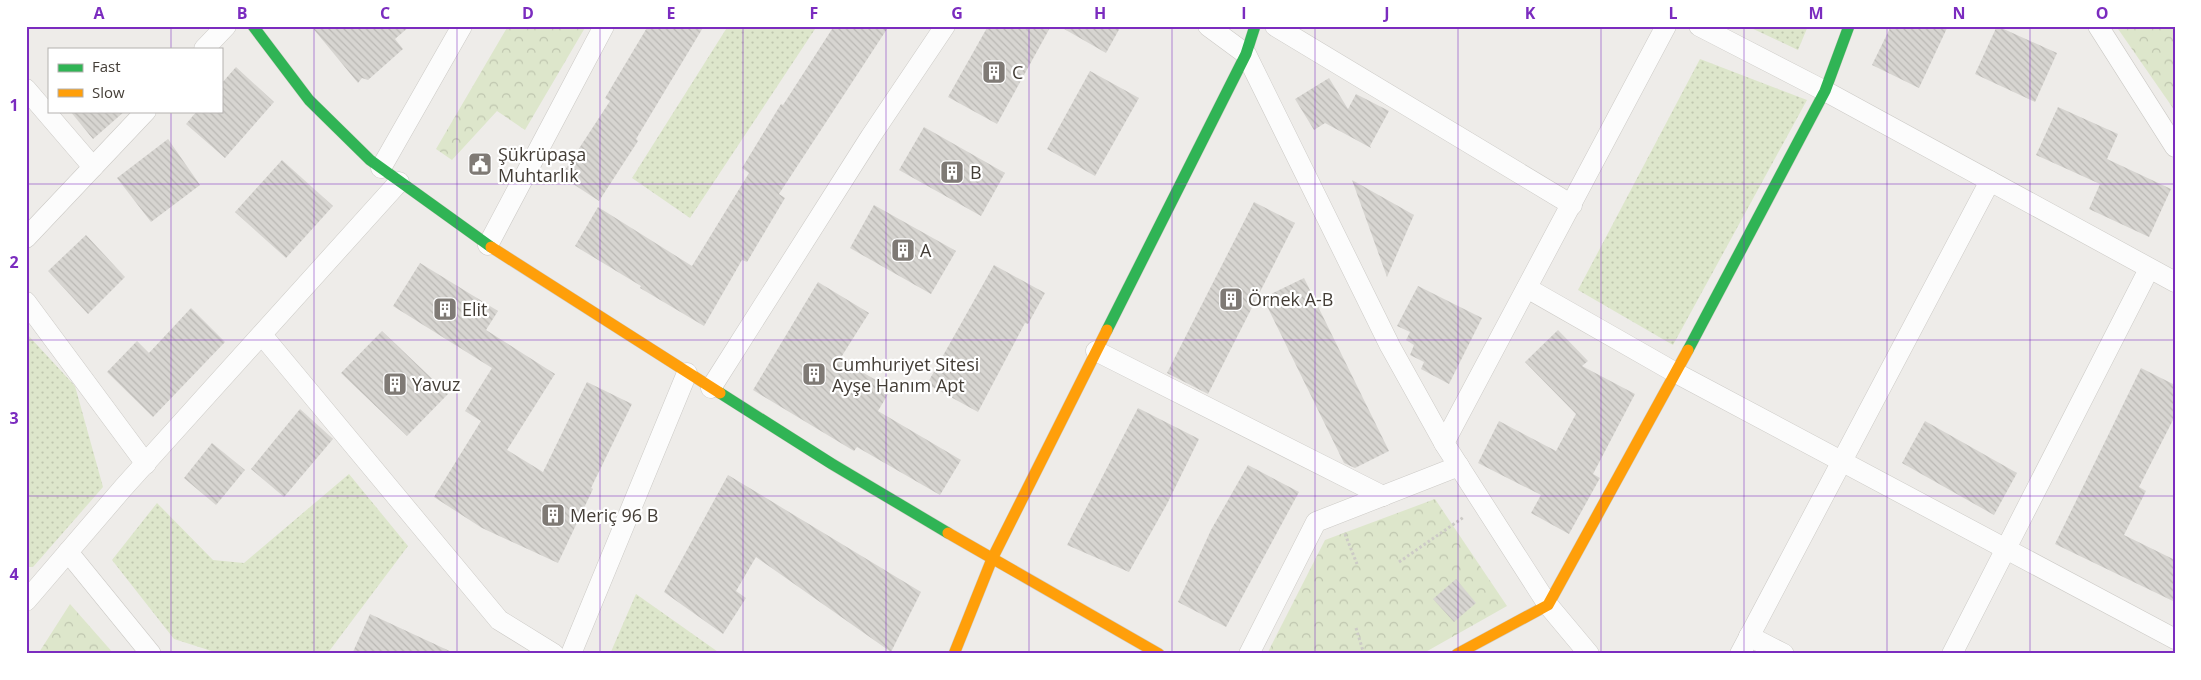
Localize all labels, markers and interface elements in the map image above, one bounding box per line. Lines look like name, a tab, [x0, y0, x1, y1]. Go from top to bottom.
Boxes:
text: A	[93, 2, 105, 24]
text: B	[237, 2, 247, 24]
text: C	[380, 2, 390, 24]
text: D	[522, 2, 534, 24]
text: E	[667, 2, 676, 24]
text: F	[810, 2, 818, 24]
text: G	[951, 2, 963, 24]
text: H	[1094, 2, 1106, 24]
text: I	[1241, 2, 1247, 24]
text: J	[1382, 2, 1390, 24]
text: K	[1525, 2, 1536, 24]
text: L	[1668, 2, 1678, 24]
text: M	[1808, 2, 1824, 24]
text: N	[1952, 2, 1966, 24]
text: O	[2096, 2, 2108, 24]
legend	[48, 48, 222, 112]
text: Fast	[92, 56, 121, 76]
building icon: C	[981, 59, 1007, 85]
place label: C	[1012, 60, 1023, 84]
text: Slow	[92, 82, 125, 102]
text: 1	[9, 94, 19, 116]
place label: Şükrüpaşa Muhtarlık	[498, 142, 586, 187]
public building icon: Şükrüpaşa Muhtarlık	[467, 151, 493, 177]
building icon: B	[939, 159, 965, 185]
place label: B	[970, 160, 982, 184]
building icon: A	[890, 237, 916, 263]
place label: A	[920, 238, 932, 262]
text: 2	[9, 251, 19, 273]
building icon: Örnek A-B	[1218, 286, 1244, 312]
place label: Örnek A-B	[1248, 287, 1333, 311]
building icon: Elit	[432, 296, 458, 322]
place label: Elit	[462, 297, 488, 321]
place label: Cumhuriyet Sitesi Ayşe Hanım Apt	[832, 352, 979, 397]
building icon: Cumhuriyet Sitesi Ayşe Hanım Apt	[801, 361, 827, 387]
building icon: Yavuz	[382, 371, 408, 397]
place label: Yavuz	[412, 372, 461, 396]
text: 3	[9, 407, 19, 429]
building icon: Meriç 96 B	[540, 502, 566, 528]
place label: Meriç 96 B	[570, 503, 658, 527]
text: 4	[9, 563, 19, 585]

